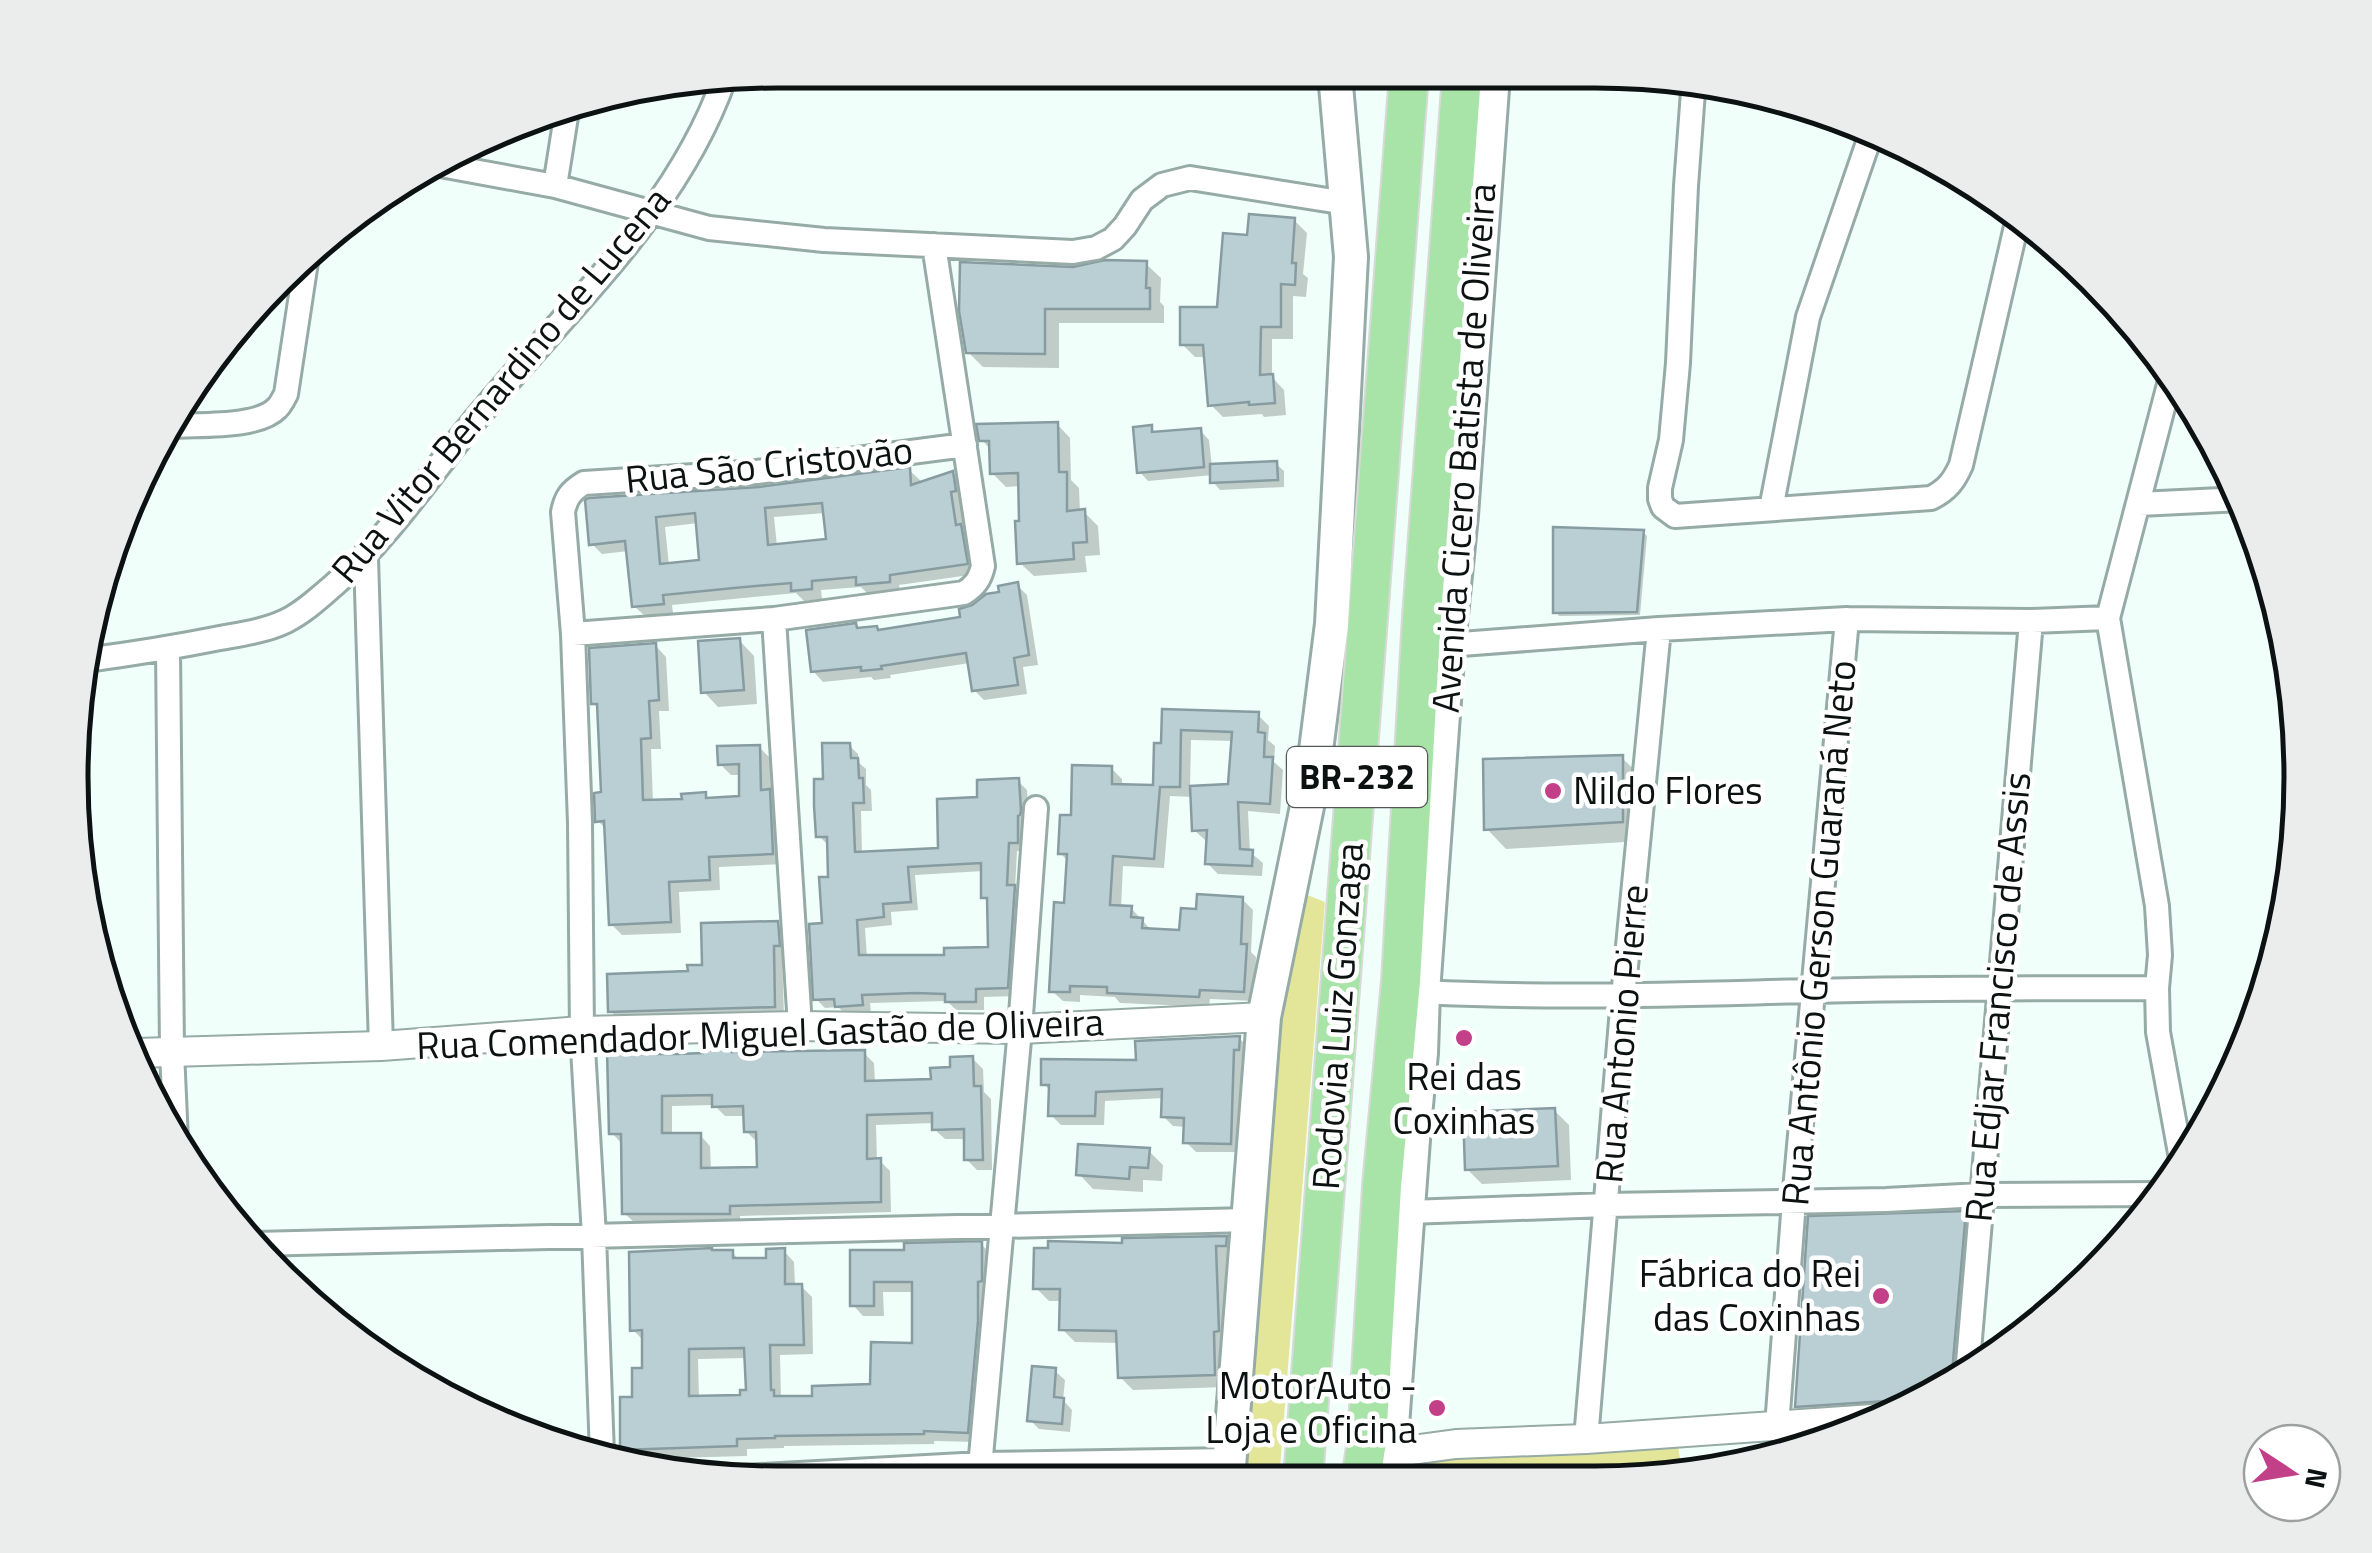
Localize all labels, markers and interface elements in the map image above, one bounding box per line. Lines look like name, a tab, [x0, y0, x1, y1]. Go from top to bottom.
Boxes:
street label: Rua Vitor Bernardino de Lucena	[317, 173, 684, 595]
street label: Avenida Cicero Batista de Oliveira	[1416, 181, 1510, 715]
street label: Rua São Cristovão	[622, 420, 916, 508]
street label: Rua Antônio Gerson Guaraná Neto	[1765, 658, 1871, 1208]
road number: BR-232	[1287, 747, 1427, 807]
place label: Nildo Flores	[1573, 761, 1763, 819]
street label: Rua Edjar Francisco de Assis	[1948, 770, 2046, 1224]
marker: Nildo Flores	[1542, 780, 1564, 802]
street label: Rodovia Luiz Gonzaga	[1296, 840, 1378, 1191]
street label: Rua Antonio Pierre	[1579, 882, 1663, 1186]
street label: Rua Comendador Miguel Gastão de Oliveira	[415, 992, 1105, 1074]
marker: Rei das Coxinhas	[1453, 1027, 1475, 1049]
place label: Rei das Coxinhas	[1393, 1047, 1535, 1149]
place label: Fábrica do Rei das Coxinhas	[1639, 1244, 1861, 1346]
marker: Fábrica do Rei das Coxinhas	[1870, 1285, 1892, 1307]
place label: MotorAuto - Loja e Oficina	[1205, 1356, 1417, 1458]
marker: MotorAuto - Loja e Oficina	[1426, 1397, 1448, 1419]
north arrow	[2242, 1423, 2342, 1523]
text: N	[2294, 1464, 2340, 1492]

